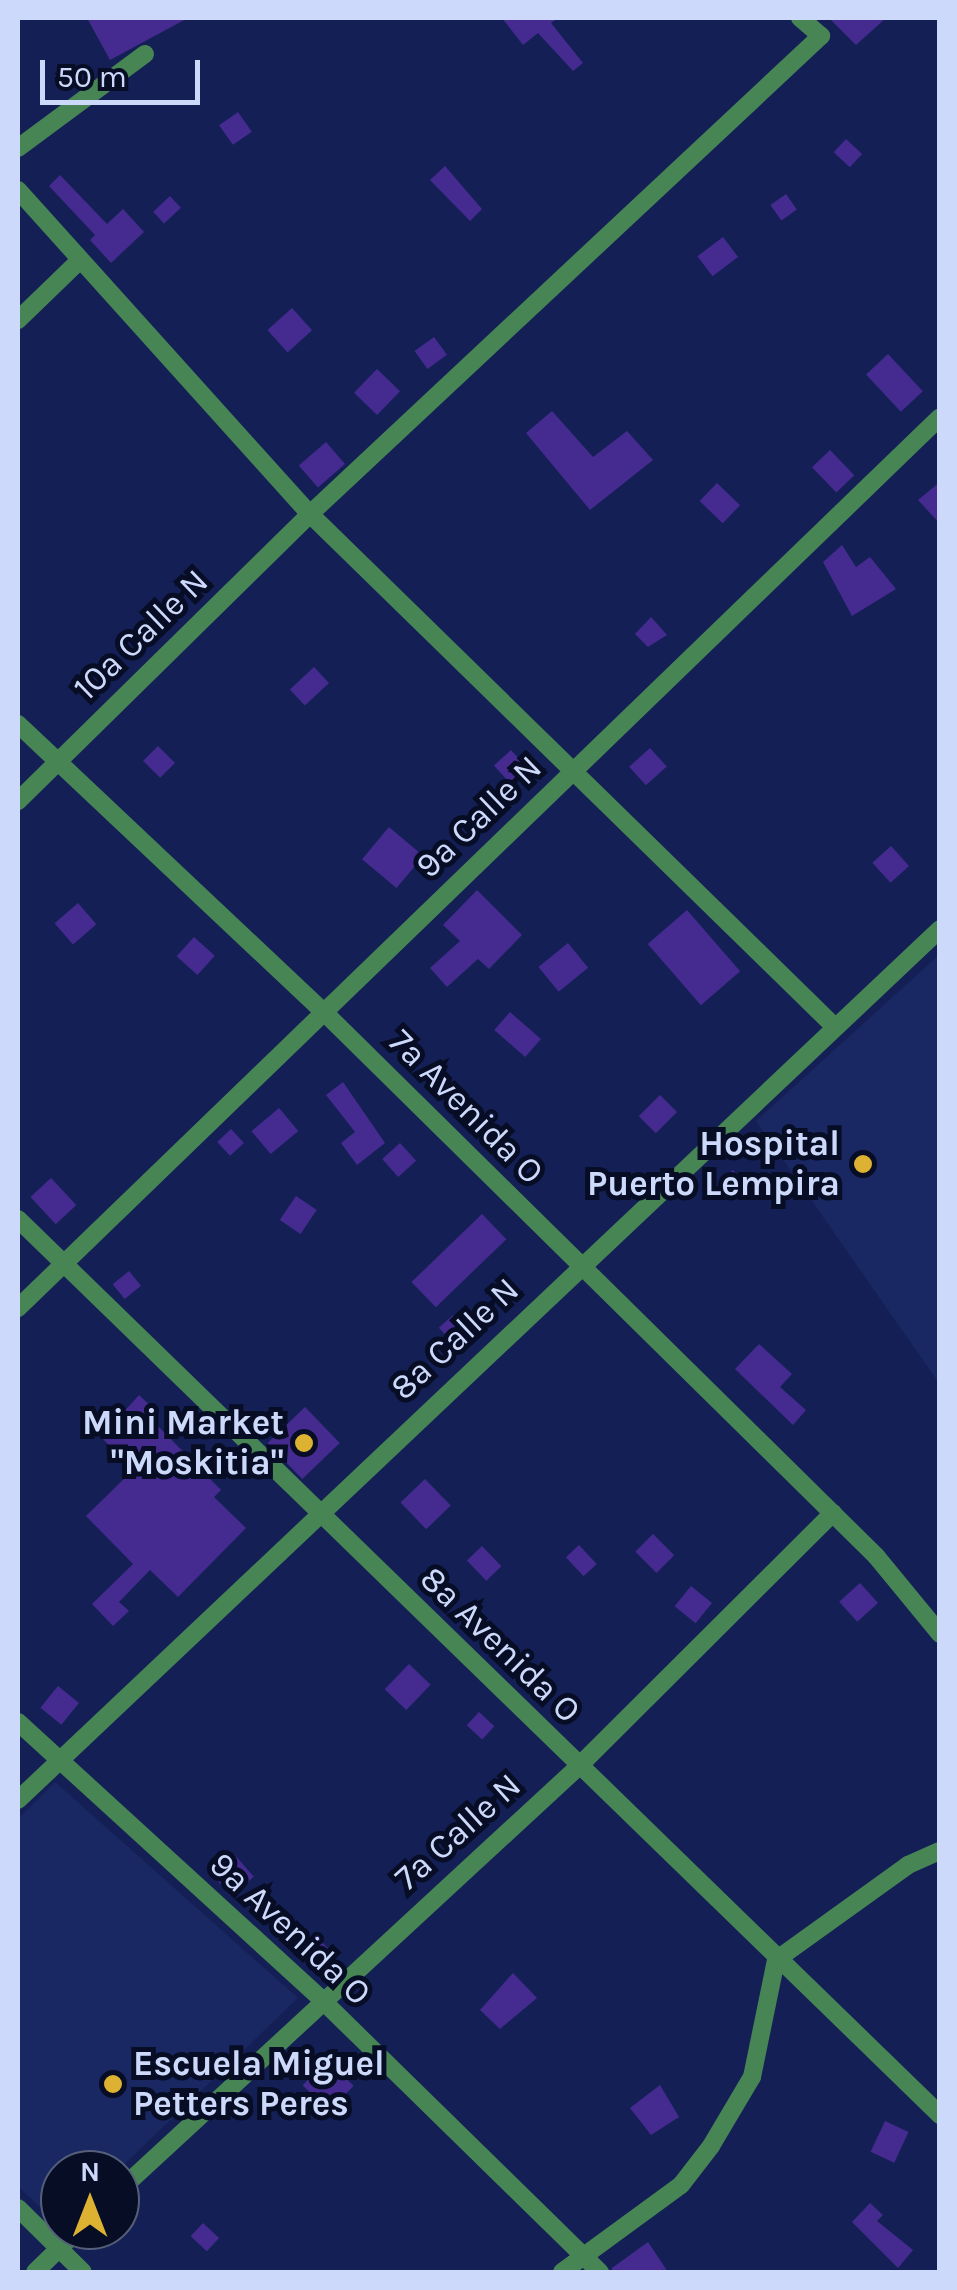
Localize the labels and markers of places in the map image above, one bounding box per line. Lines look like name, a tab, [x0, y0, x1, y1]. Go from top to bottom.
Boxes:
place label: Hospital Puerto Lempira	[587, 1123, 840, 1205]
marker: Hospital Puerto Lempira	[850, 1151, 876, 1177]
place label: Mini Market "Moskitia"	[82, 1402, 284, 1484]
marker: Mini Market "Moskitia"	[293, 1432, 315, 1454]
place label: Escuela Miguel Petters Peres	[133, 2043, 385, 2125]
marker: Escuela Miguel Petters Peres	[102, 2073, 124, 2095]

